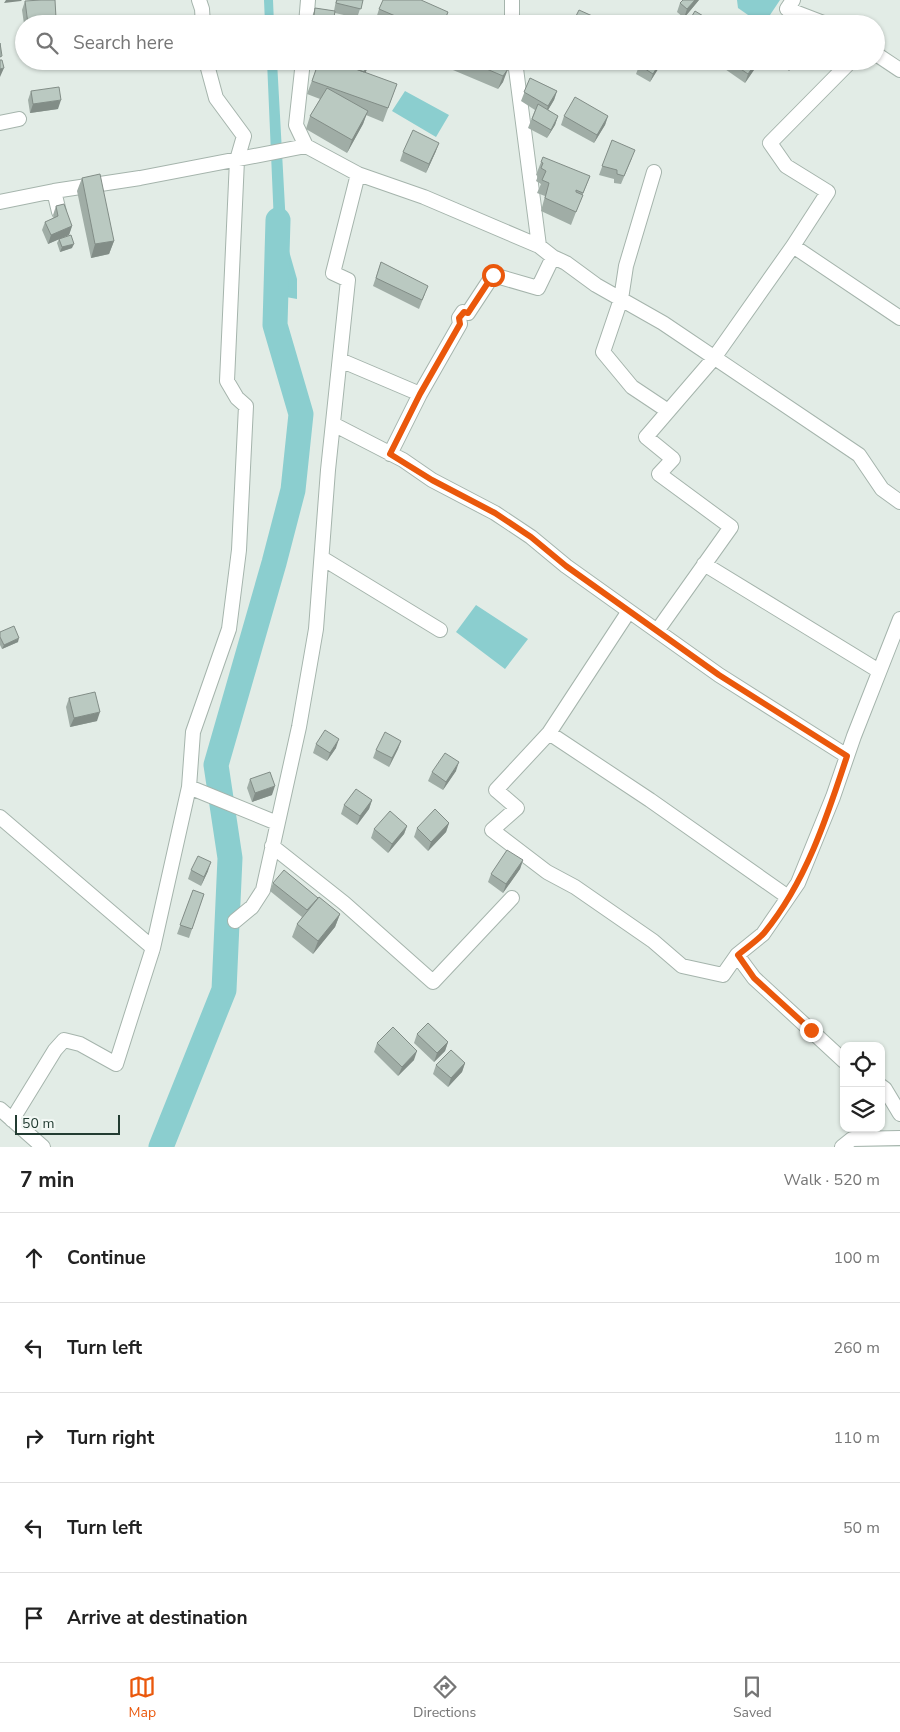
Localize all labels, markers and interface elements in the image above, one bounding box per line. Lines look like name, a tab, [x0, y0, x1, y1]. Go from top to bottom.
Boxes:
search box	[15, 15, 885, 70]
icon: search	[33, 29, 61, 57]
text: Search here	[73, 30, 174, 56]
route start	[482, 264, 505, 287]
route end	[800, 1019, 823, 1042]
map controls	[840, 1042, 885, 1132]
button: locate	[840, 1042, 885, 1087]
button: layers	[840, 1087, 885, 1132]
scale bar	[15, 1112, 120, 1135]
text: 50 m	[22, 1114, 54, 1133]
text: 7 min	[20, 1166, 74, 1194]
text: Walk · 520 m	[784, 1169, 880, 1191]
icon: ahead	[20, 1244, 48, 1272]
text: Continue	[67, 1245, 146, 1271]
text: 100 m	[833, 1247, 880, 1269]
icon: left	[20, 1334, 48, 1362]
text: Turn left	[67, 1335, 142, 1361]
text: 260 m	[833, 1337, 880, 1359]
icon: right	[20, 1424, 48, 1452]
text: Turn right	[67, 1425, 154, 1451]
text: 110 m	[833, 1427, 880, 1449]
icon: left	[20, 1514, 48, 1542]
text: Turn left	[67, 1515, 142, 1541]
text: 50 m	[843, 1517, 880, 1539]
icon: arrive	[20, 1604, 48, 1632]
text: Arrive at destination	[67, 1605, 248, 1631]
tab: Map	[128, 1673, 156, 1722]
tab: Directions	[413, 1673, 476, 1722]
tab: Saved	[733, 1673, 772, 1722]

